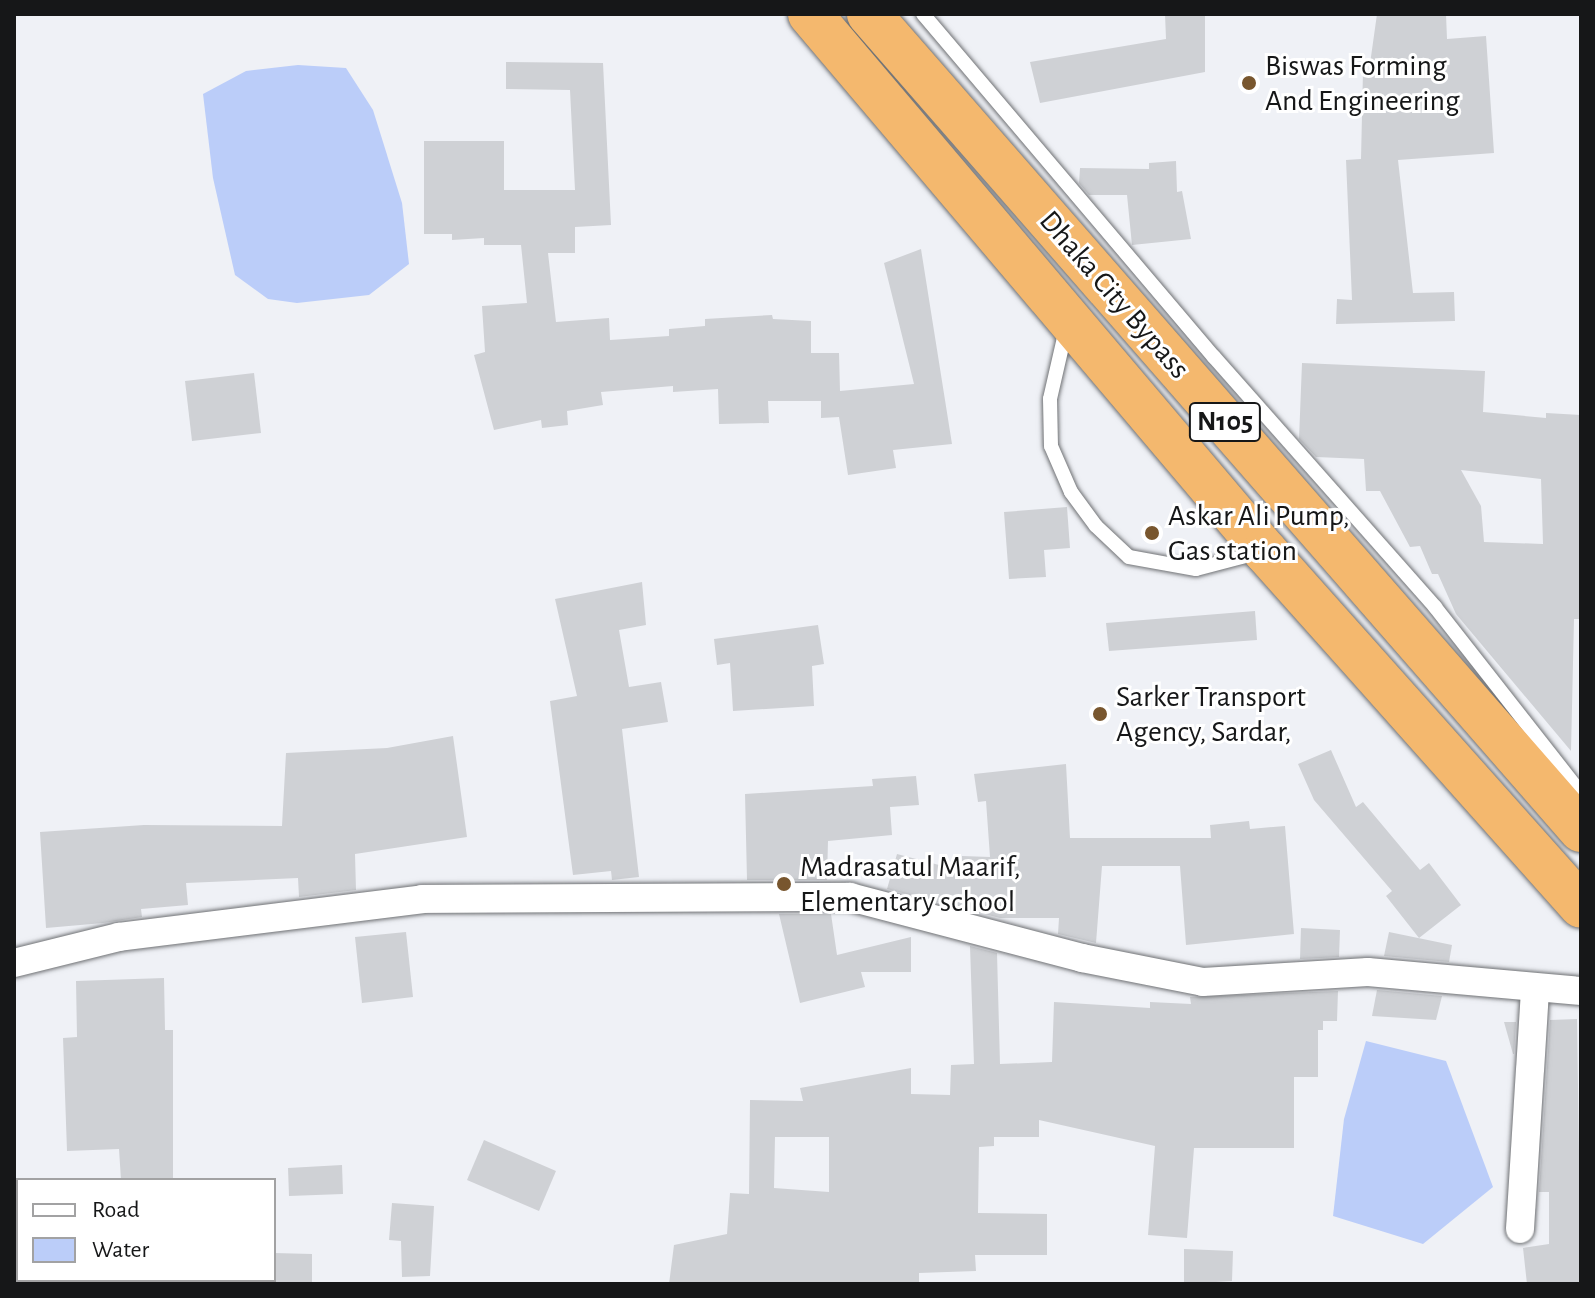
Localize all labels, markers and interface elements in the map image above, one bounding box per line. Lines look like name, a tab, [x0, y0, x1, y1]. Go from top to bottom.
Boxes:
place label: Biswas Forming And Engineering	[1265, 48, 1460, 118]
marker: Biswas Forming And Engineering	[1240, 74, 1258, 92]
street label: Dhaka City Bypass	[1031, 204, 1197, 386]
road number: N105	[1187, 398, 1263, 446]
place label: Askar Ali Pump, Gas station	[1168, 498, 1350, 568]
marker: Askar Ali Pump, Gas station	[1143, 524, 1161, 542]
place label: Sarker Transport Agency, Sardar,	[1116, 679, 1306, 750]
marker: Sarker Transport Agency, Sardar,	[1091, 705, 1109, 723]
place label: Madrasatul Maarif, Elementary school	[800, 849, 1021, 920]
marker: Madrasatul Maarif, Elementary school	[775, 875, 793, 893]
legend	[16, 1178, 276, 1282]
text: Road	[92, 1198, 140, 1222]
text: Water	[92, 1238, 149, 1262]

